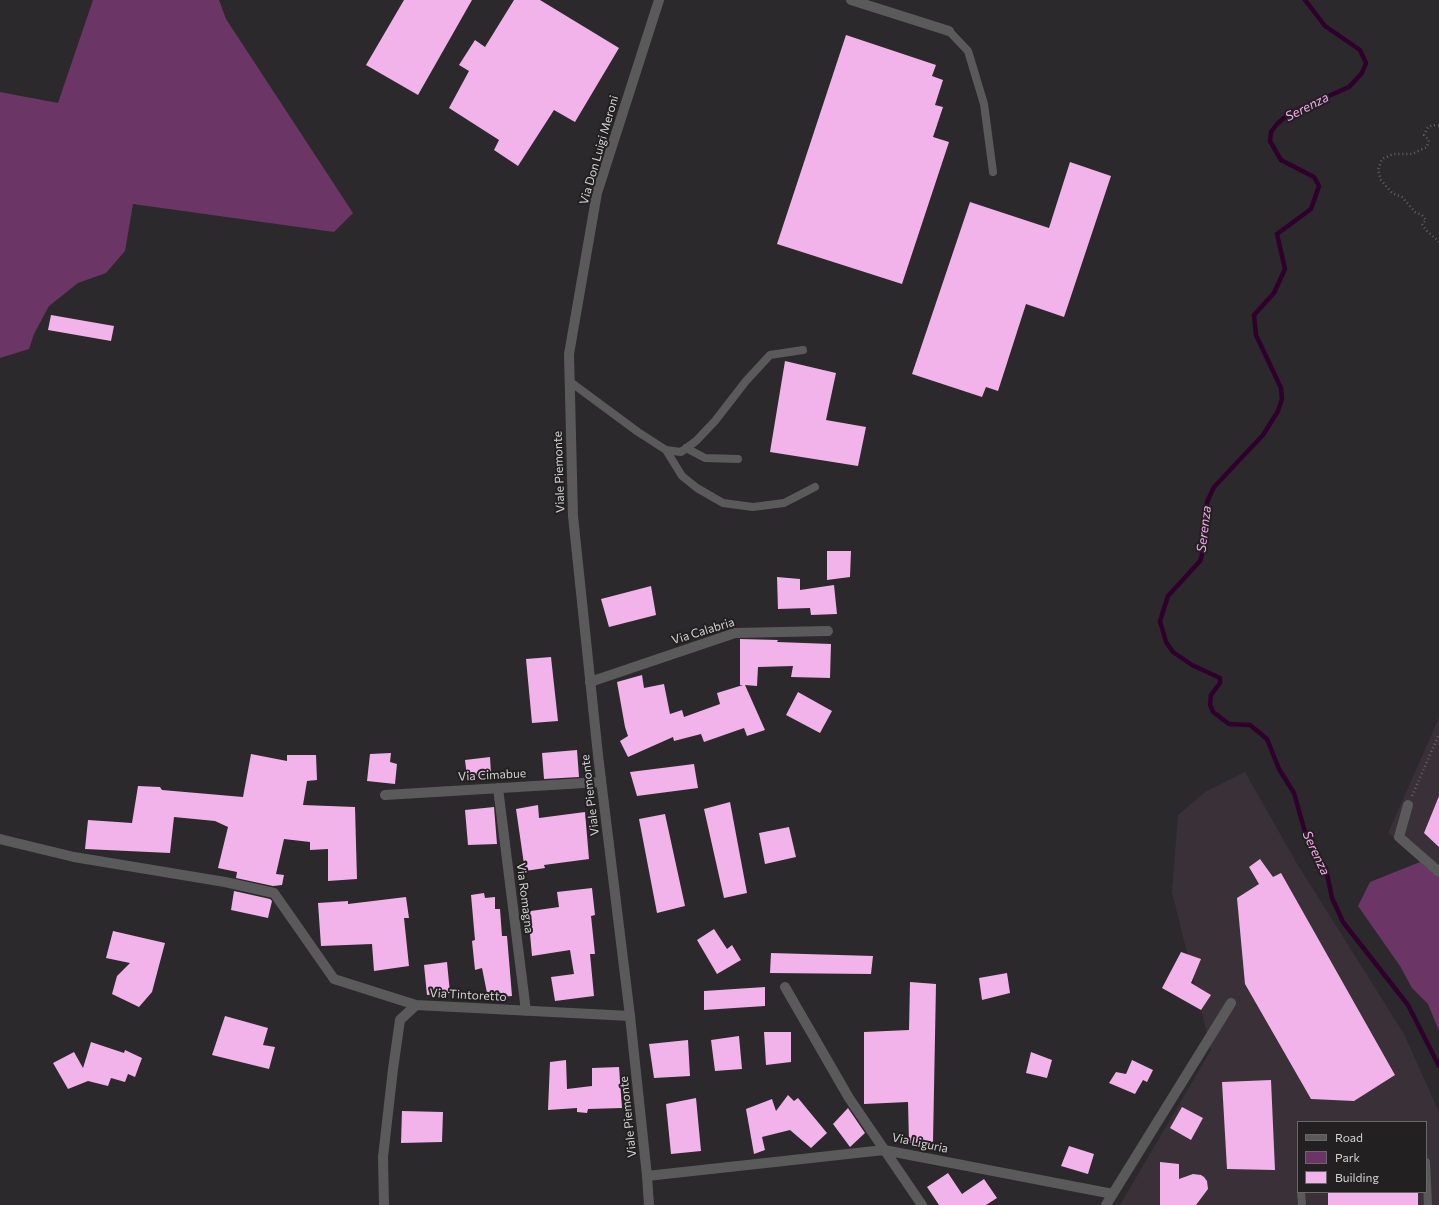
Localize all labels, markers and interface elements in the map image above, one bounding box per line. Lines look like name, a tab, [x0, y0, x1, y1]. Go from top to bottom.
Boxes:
water label: Serenza	[1283, 89, 1331, 125]
street label: Via Don Luigi Meroni	[576, 94, 622, 206]
street label: Viale Piemonte	[550, 431, 568, 513]
water label: Serenza	[1193, 505, 1215, 553]
street label: Via Calabria	[670, 615, 736, 647]
street label: Viale Piemonte	[578, 753, 602, 837]
street label: Via Cimabue	[458, 766, 526, 784]
water label: Serenza	[1299, 828, 1333, 878]
street label: Via Romagna	[514, 862, 536, 934]
street label: Via Tintoretto	[429, 986, 507, 1004]
street label: Viale Piemonte	[617, 1076, 639, 1158]
legend	[1297, 1121, 1427, 1193]
street label: Via Liguria	[891, 1130, 949, 1156]
text: Road	[1335, 1130, 1363, 1144]
text: Park	[1335, 1150, 1360, 1164]
text: Building	[1335, 1170, 1379, 1184]

